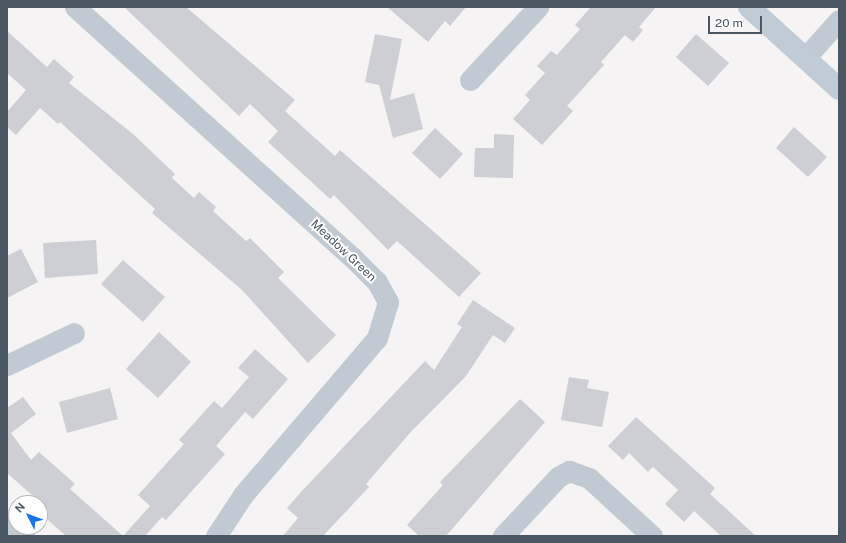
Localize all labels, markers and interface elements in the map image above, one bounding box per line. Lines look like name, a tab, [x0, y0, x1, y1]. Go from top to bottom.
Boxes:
scale bar	[710, 8, 764, 34]
text: 20 m	[715, 16, 743, 30]
street label: Meadow Green	[307, 217, 379, 285]
north arrow	[8, 495, 48, 535]
text: N	[12, 500, 27, 515]

